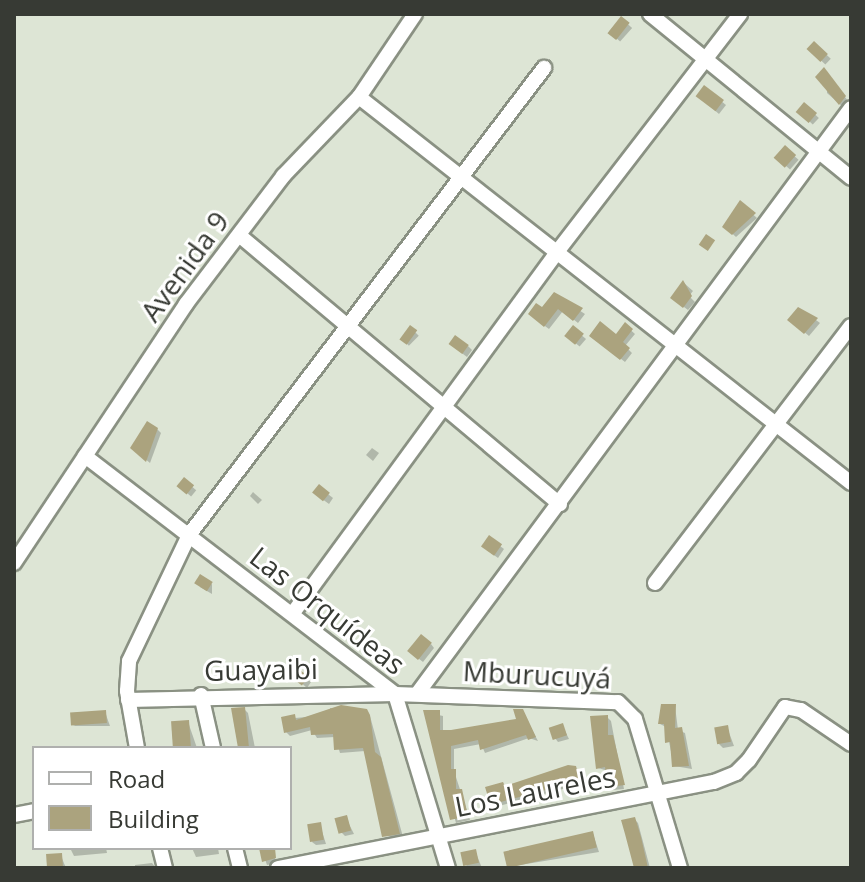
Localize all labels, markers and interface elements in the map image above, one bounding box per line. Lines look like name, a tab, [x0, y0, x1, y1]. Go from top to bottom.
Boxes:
street label: Avenida 9	[133, 204, 235, 328]
street label: Las Orquídeas	[244, 539, 412, 681]
street label: Guayaibi	[204, 651, 318, 687]
street label: Mburucuyá	[462, 653, 612, 695]
legend	[32, 746, 292, 850]
street label: Los Laureles	[452, 759, 618, 823]
text: Road	[108, 762, 165, 795]
text: Building	[108, 802, 199, 835]

